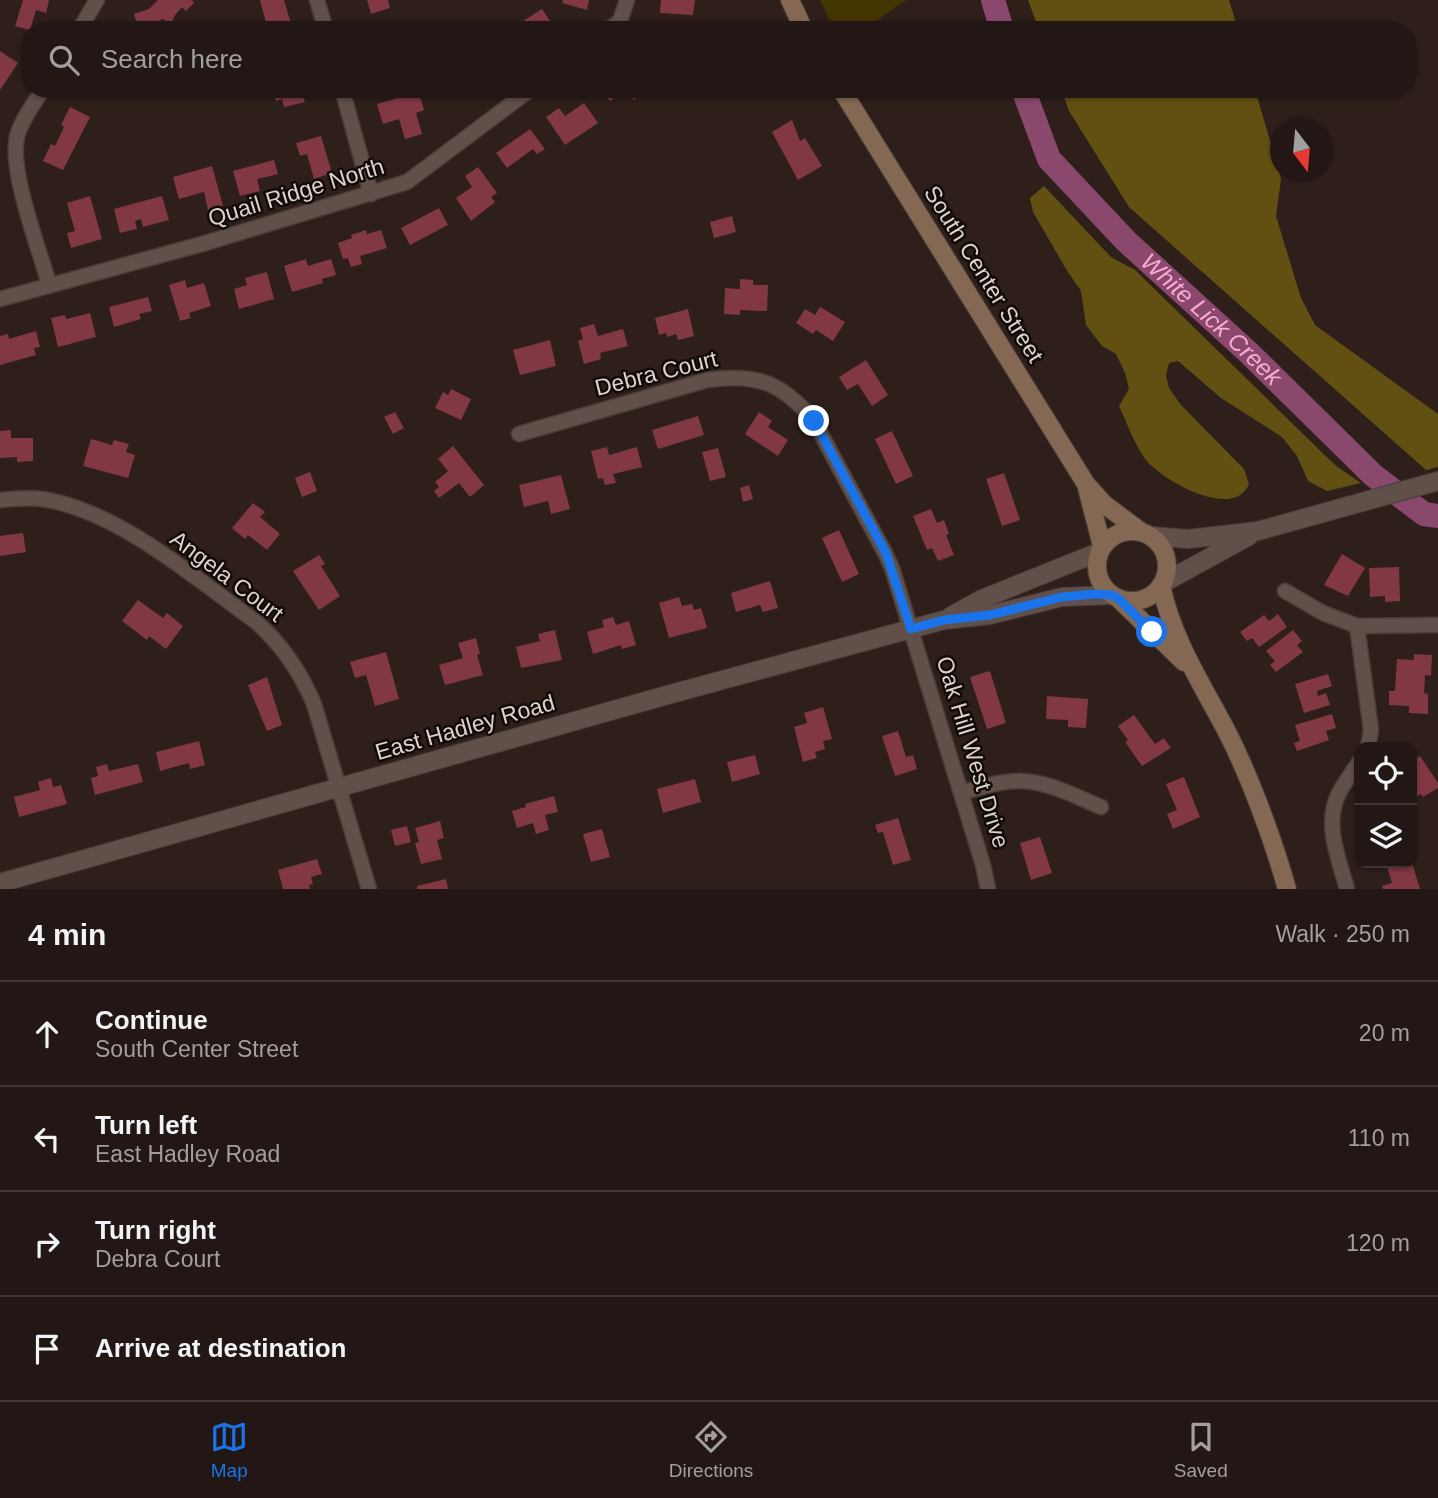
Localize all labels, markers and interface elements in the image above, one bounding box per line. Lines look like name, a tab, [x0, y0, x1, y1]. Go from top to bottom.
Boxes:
search box	[21, 21, 1417, 98]
icon: search	[45, 41, 83, 79]
text: Search here	[101, 44, 243, 74]
north arrow	[1270, 119, 1333, 182]
street label: Quail Ridge North	[205, 153, 387, 231]
street label: South Center Street	[919, 181, 1049, 368]
water label: White Lick Creek	[1136, 248, 1289, 392]
street label: Debra Court	[592, 345, 721, 401]
route end	[798, 405, 829, 436]
street label: Angela Court	[166, 525, 289, 627]
route start	[1136, 616, 1167, 647]
street label: Oak Hill West Drive	[931, 653, 1015, 851]
street label: East Hadley Road	[372, 689, 558, 765]
map controls	[1354, 742, 1417, 868]
button: locate	[1354, 742, 1417, 805]
button: layers	[1354, 805, 1417, 868]
text: 4 min	[28, 918, 106, 951]
text: Walk · 250 m	[1275, 921, 1410, 947]
text: Continue	[95, 1005, 208, 1035]
icon: ahead	[28, 1015, 66, 1053]
text: 20 m	[1359, 1020, 1410, 1046]
text: South Center Street	[95, 1036, 298, 1062]
text: Turn left	[95, 1110, 197, 1140]
icon: left	[28, 1120, 66, 1158]
text: 110 m	[1348, 1125, 1410, 1151]
text: East Hadley Road	[95, 1141, 280, 1167]
text: Turn right	[95, 1215, 216, 1245]
icon: right	[28, 1225, 66, 1263]
text: 120 m	[1346, 1230, 1410, 1256]
text: Debra Court	[95, 1246, 220, 1272]
icon: arrive	[28, 1330, 66, 1368]
text: Arrive at destination	[95, 1333, 346, 1363]
tab: Map	[210, 1418, 248, 1482]
tab: Directions	[669, 1418, 753, 1482]
tab: Saved	[1174, 1418, 1228, 1482]

